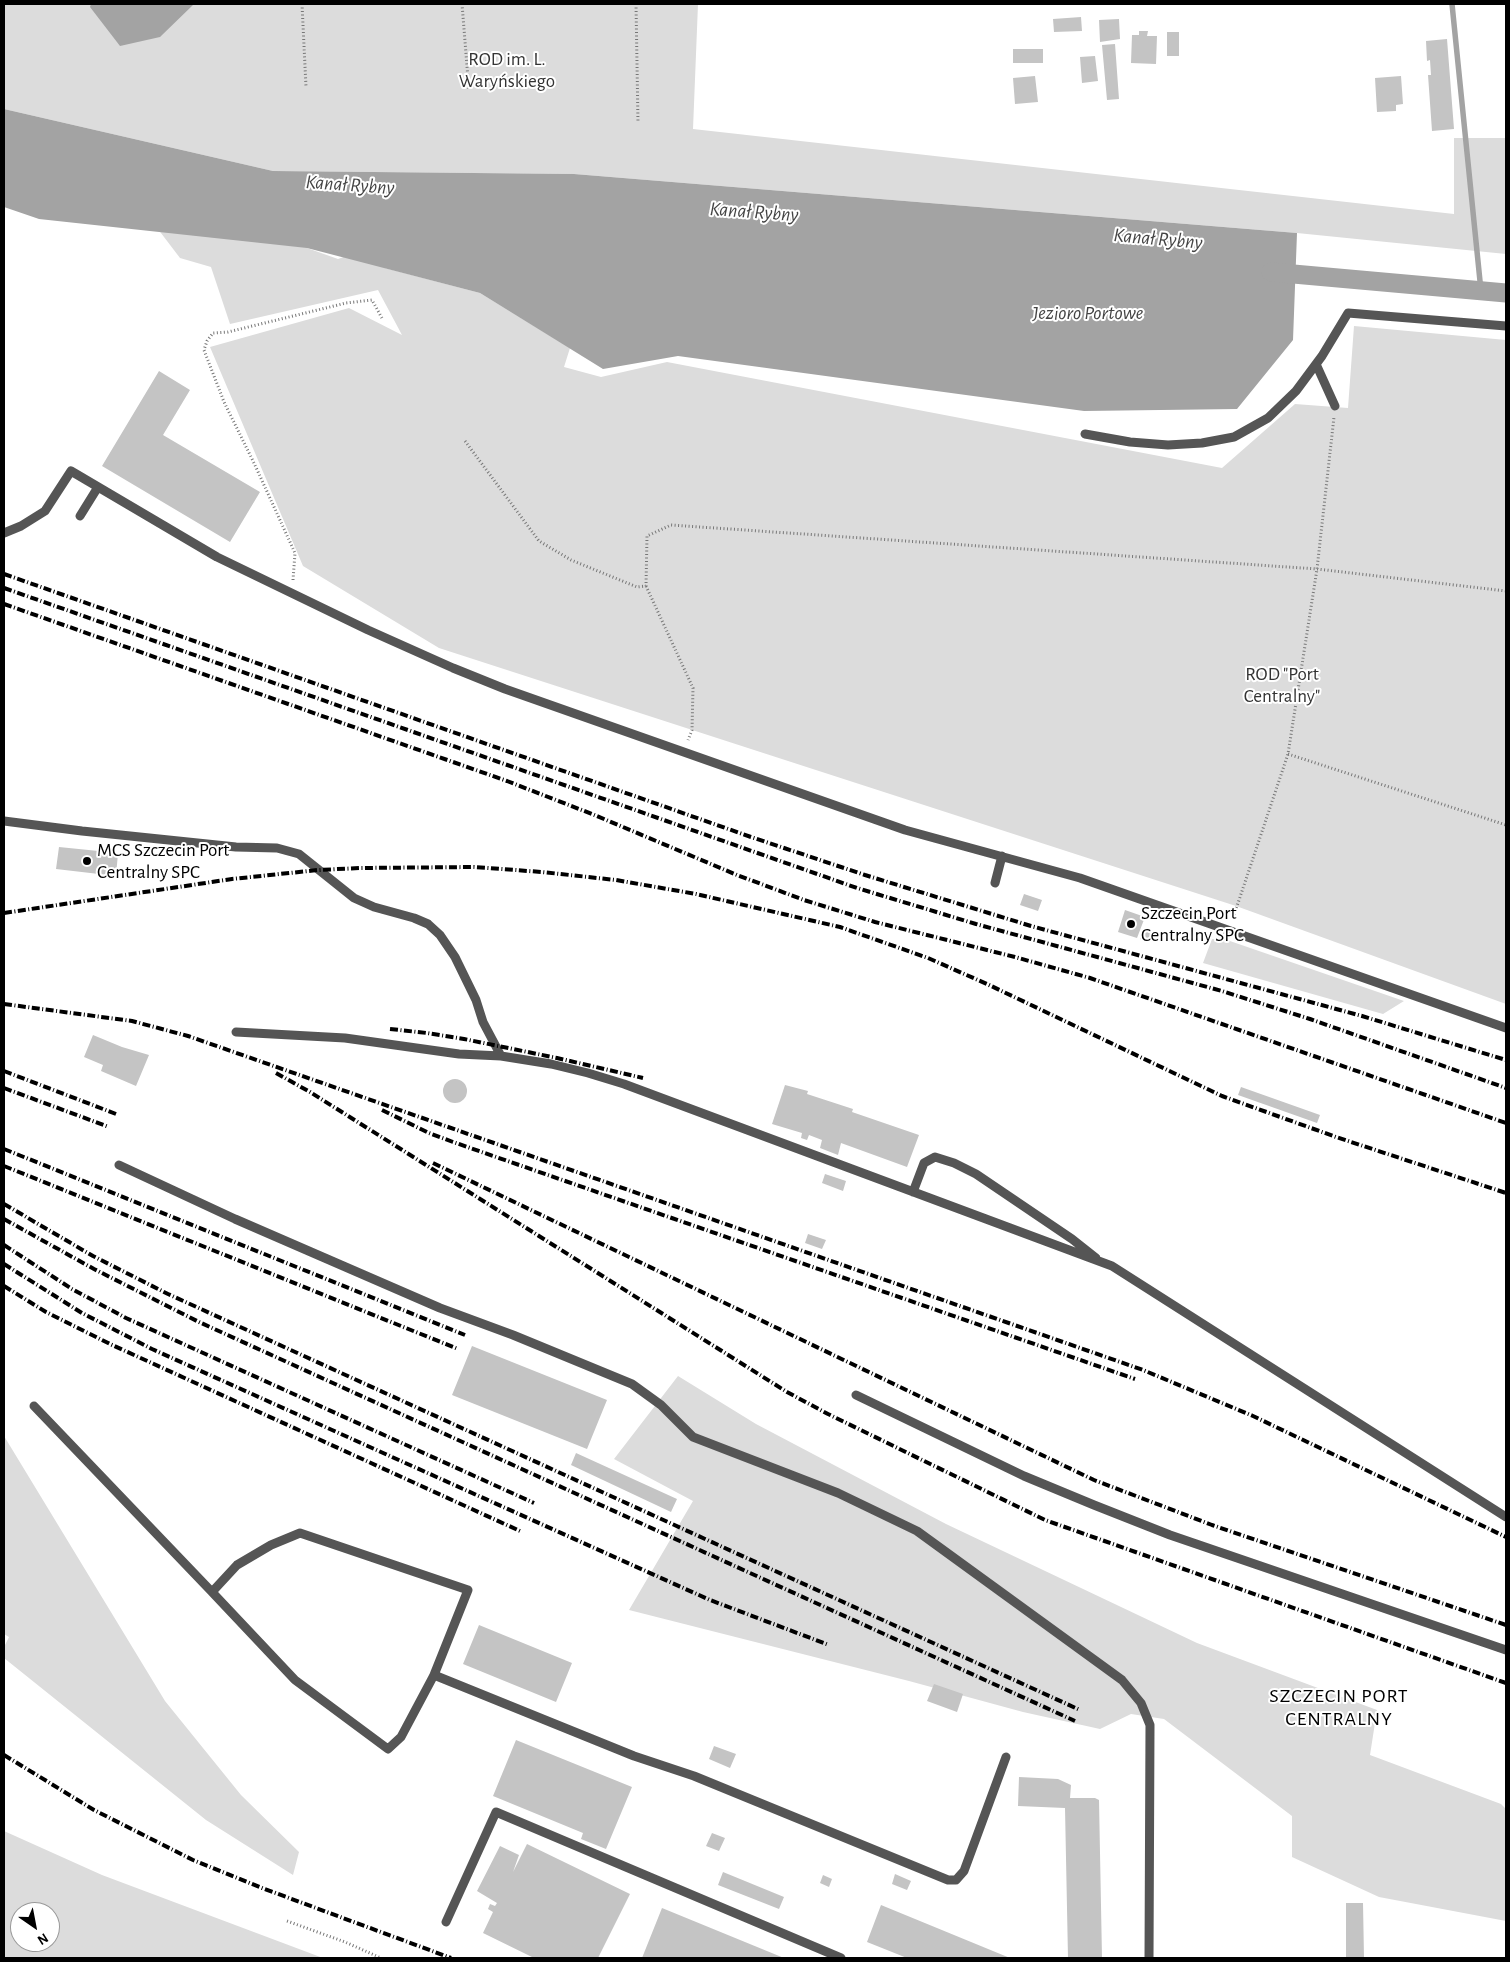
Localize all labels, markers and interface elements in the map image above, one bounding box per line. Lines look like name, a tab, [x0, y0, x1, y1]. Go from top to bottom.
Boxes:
park label: ROD im. L. Waryńskiego	[459, 48, 555, 92]
water label: Kanał Rybny	[305, 170, 395, 200]
water label: Kanał Rybny	[709, 197, 799, 227]
water label: Kanał Rybny	[1113, 223, 1203, 255]
water label: Jezioro Portowe	[1033, 301, 1143, 325]
park label: ROD "Port Centralny"	[1244, 663, 1320, 707]
place label: MCS Szczecin Port Centralny SPC	[97, 839, 229, 883]
marker: MCS Szczecin Port Centralny SPC	[81, 855, 93, 867]
place label: Szczecin Port Centralny SPC	[1141, 902, 1244, 946]
marker: Szczecin Port Centralny SPC	[1125, 918, 1137, 930]
district label: SZCZECIN PORT CENTRALNY	[1268, 1684, 1410, 1731]
north arrow	[10, 1902, 60, 1952]
text: N	[35, 1930, 51, 1947]

